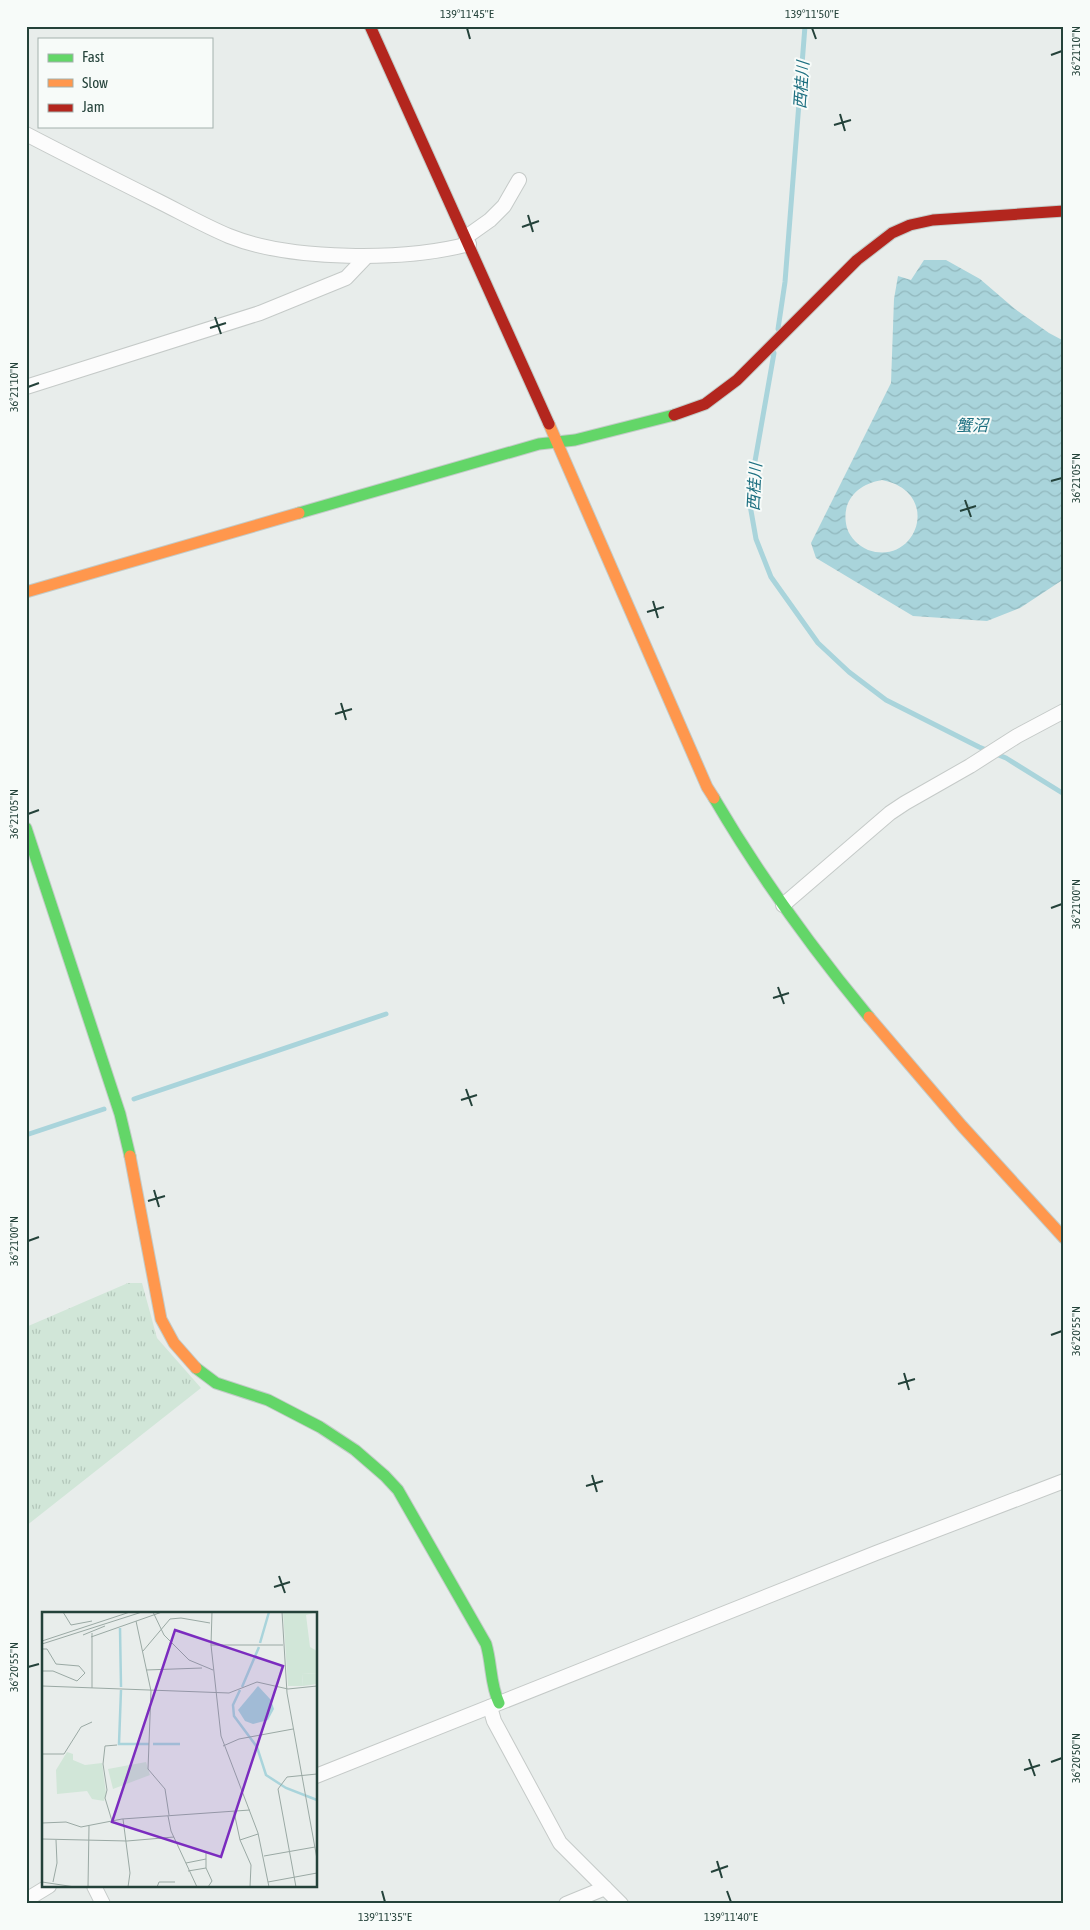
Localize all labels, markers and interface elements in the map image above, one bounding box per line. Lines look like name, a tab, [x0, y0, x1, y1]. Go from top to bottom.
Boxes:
text: 139°11'45"E	[440, 7, 494, 21]
text: 139°11'50"E	[785, 7, 839, 21]
text: 36°21'10"N	[1069, 26, 1083, 76]
legend	[38, 38, 212, 128]
text: Fast	[82, 48, 104, 65]
water label: 西桂川	[790, 58, 812, 110]
text: Slow	[82, 74, 108, 91]
text: Jam	[82, 98, 105, 115]
text: 36°21'10"N	[7, 362, 21, 412]
water label: 蟹沼	[956, 416, 990, 434]
text: 36°21'05"N	[1069, 453, 1083, 503]
water label: 西桂川	[744, 461, 764, 511]
text: 36°21'05"N	[7, 789, 21, 839]
text: 36°21'00"N	[1069, 879, 1083, 929]
text: 36°21'00"N	[7, 1216, 21, 1266]
text: 36°20'55"N	[1069, 1306, 1083, 1356]
inset map	[42, 1612, 318, 1888]
text: 36°20'55"N	[7, 1642, 21, 1692]
text: 36°20'50"N	[1069, 1733, 1083, 1783]
text: 139°11'35"E	[358, 1910, 412, 1924]
text: 139°11'40"E	[704, 1910, 758, 1924]

